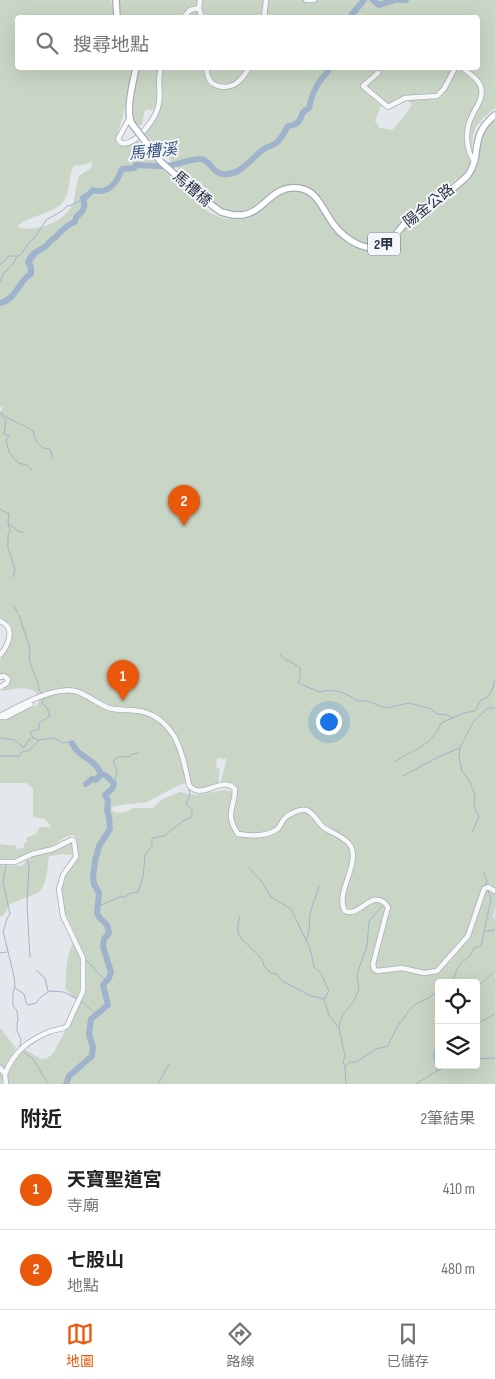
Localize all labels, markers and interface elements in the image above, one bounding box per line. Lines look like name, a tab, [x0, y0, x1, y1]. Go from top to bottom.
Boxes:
search box	[15, 15, 480, 70]
icon: search	[33, 29, 61, 57]
text: 搜尋地點	[73, 34, 149, 57]
water label: 馬槽溪	[128, 140, 180, 164]
street label: 馬槽橋	[169, 167, 215, 211]
street label: 陽金公路	[400, 180, 458, 232]
road number: 2甲	[368, 232, 400, 255]
pin: 2	[168, 485, 200, 526]
pin: 1	[107, 660, 139, 701]
your location	[316, 709, 342, 735]
map controls	[435, 979, 480, 1069]
button: locate	[435, 979, 480, 1024]
button: layers	[435, 1024, 480, 1069]
text: 附近	[20, 1107, 62, 1132]
text: 2筆結果	[420, 1110, 475, 1129]
text: 天寶聖道宮	[67, 1169, 162, 1192]
text: 1	[33, 1180, 39, 1199]
text: 410 m	[443, 1180, 475, 1199]
text: 寺廟	[67, 1197, 99, 1216]
text: 七股山	[67, 1249, 124, 1272]
text: 2	[32, 1260, 40, 1279]
text: 480 m	[441, 1260, 475, 1279]
text: 地點	[67, 1277, 99, 1296]
tab: 地圖	[66, 1320, 94, 1370]
tab: 路線	[226, 1320, 254, 1370]
tab: 已儲存	[387, 1320, 429, 1370]

